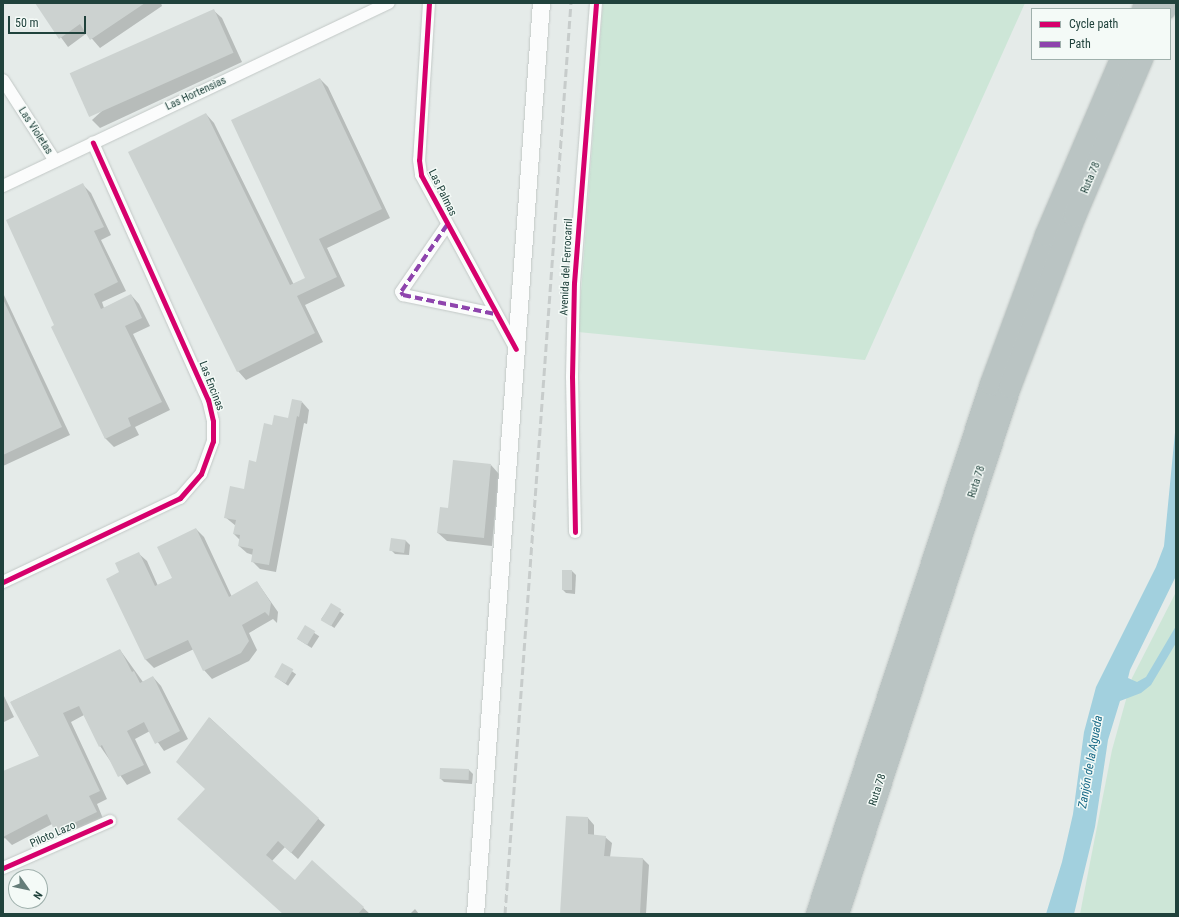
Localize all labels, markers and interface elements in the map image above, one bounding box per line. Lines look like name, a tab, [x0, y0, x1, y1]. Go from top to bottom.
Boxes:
scale bar	[10, 8, 88, 34]
legend	[1031, 8, 1171, 60]
text: 50 m	[15, 16, 39, 30]
text: Cycle path	[1069, 17, 1118, 31]
text: Path	[1069, 37, 1091, 51]
street label: Las Hortensias	[163, 74, 229, 114]
street label: Las Violetas	[15, 105, 55, 157]
street label: Ruta 78	[1078, 160, 1104, 196]
street label: Las Palmas	[425, 167, 459, 219]
street label: Avenida del Ferrocarril	[558, 218, 576, 316]
street label: Las Encinas	[196, 359, 226, 413]
street label: Ruta 78	[966, 464, 988, 500]
water label: Zanjón de la Aguada	[1076, 714, 1106, 810]
street label: Ruta 78	[867, 772, 889, 808]
street label: Piloto Lazo	[28, 819, 78, 851]
north arrow	[8, 869, 48, 909]
text: N	[30, 889, 45, 902]

